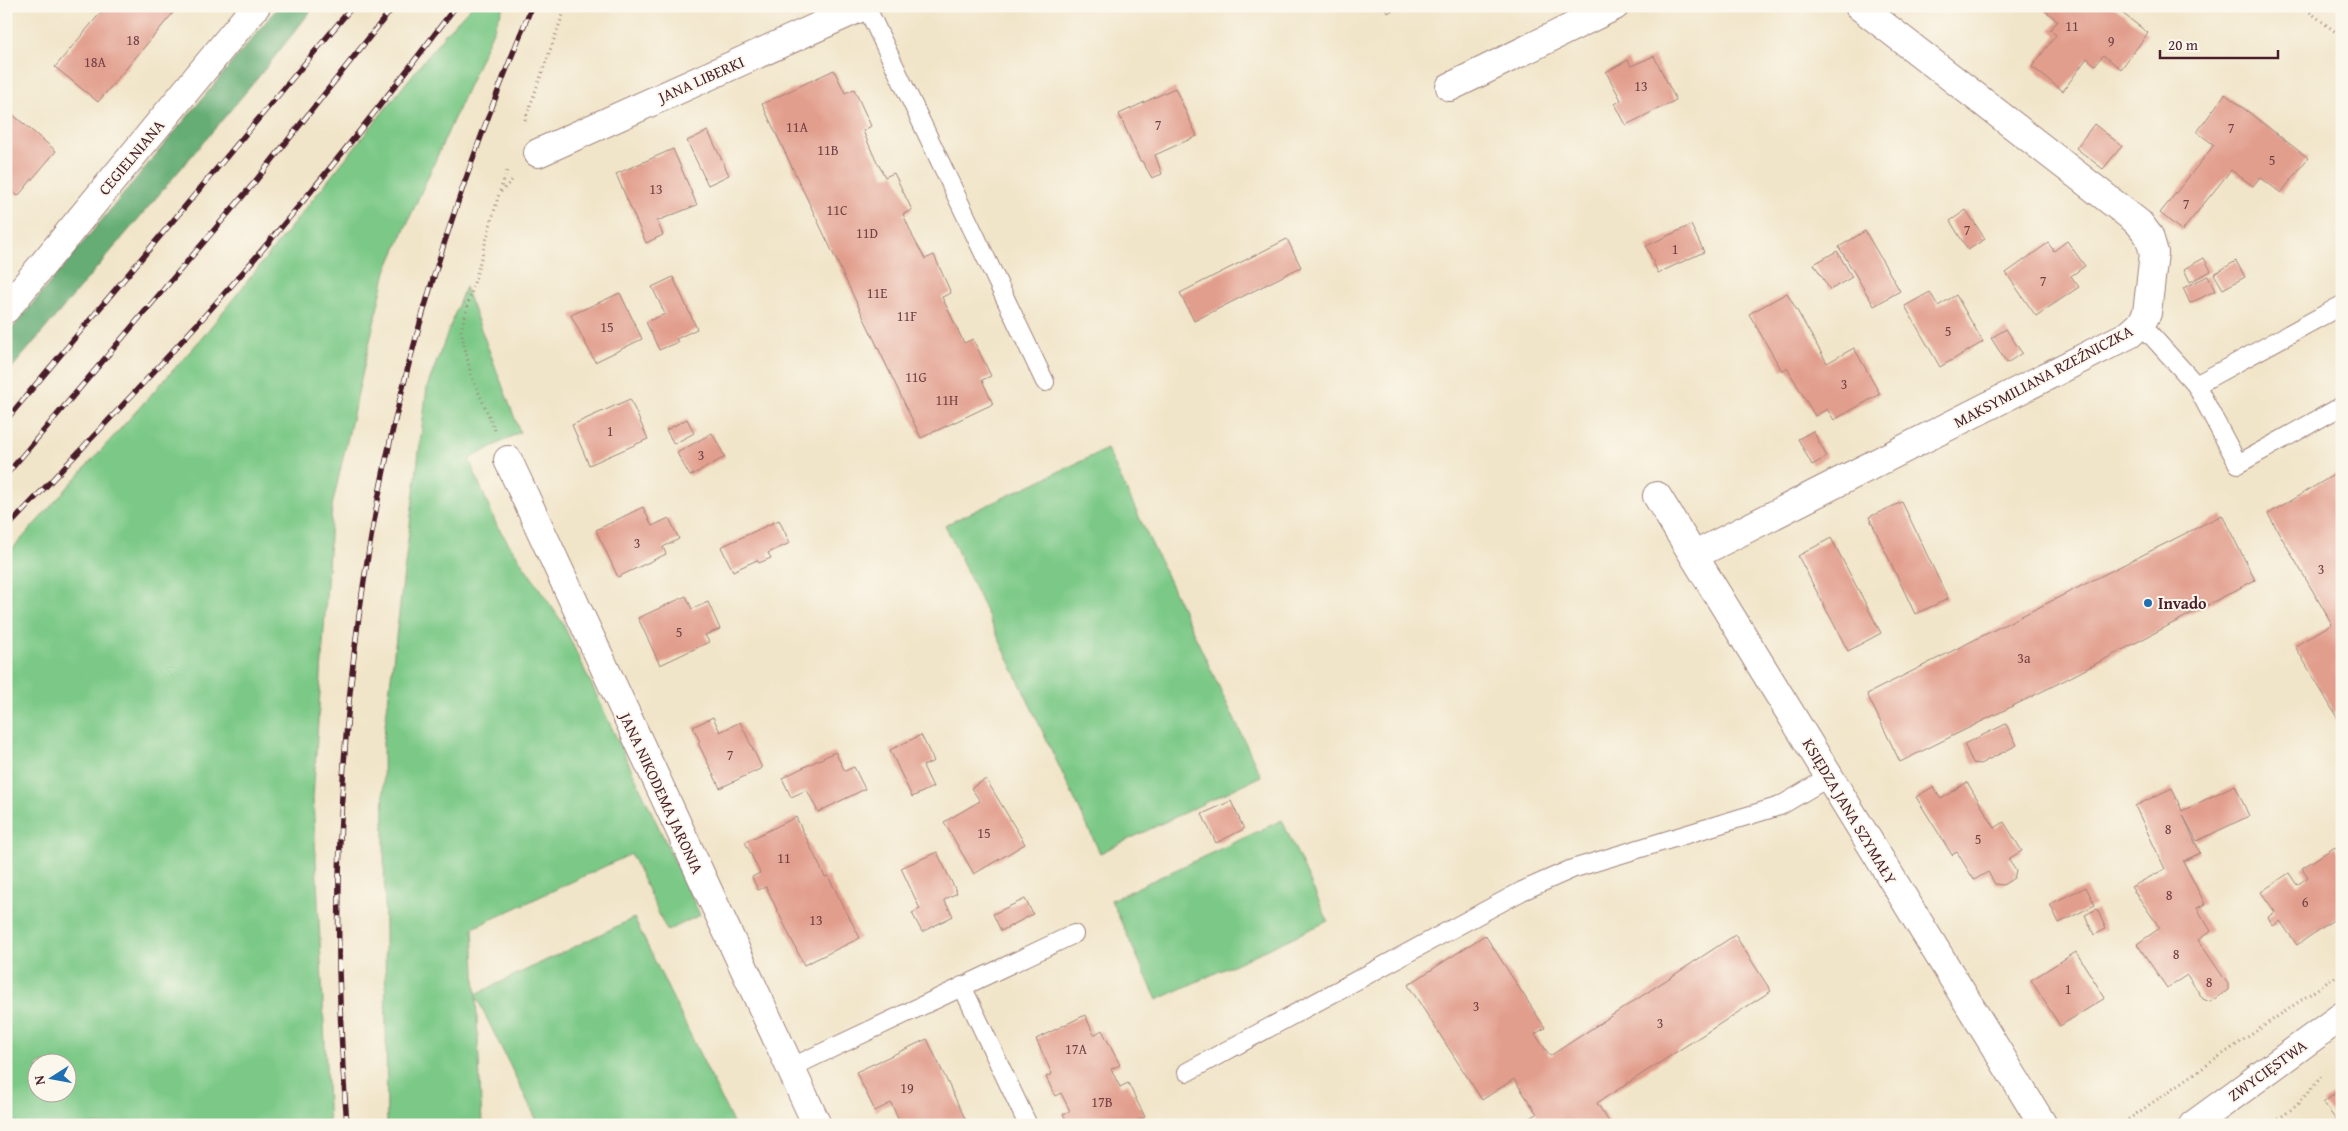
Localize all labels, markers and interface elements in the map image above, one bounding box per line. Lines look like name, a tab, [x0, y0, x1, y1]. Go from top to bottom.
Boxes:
house number: 11	[2065, 16, 2079, 36]
scale bar	[2160, 28, 2278, 60]
house number: 18	[126, 30, 140, 50]
house number: 9	[2108, 31, 2115, 51]
text: 20 m	[2168, 34, 2199, 55]
street label: JANA LIBERKI	[652, 49, 748, 109]
house number: 18A	[84, 52, 106, 72]
house number: 13	[1634, 76, 1648, 96]
street label: CEGIELNIANA	[92, 114, 170, 200]
house number: 7	[1155, 115, 1162, 135]
house number: 11A	[786, 117, 808, 137]
house number: 7	[2228, 118, 2235, 138]
house number: 11B	[817, 140, 839, 160]
house number: 5	[2269, 150, 2275, 170]
house number: 13	[649, 179, 663, 199]
house number: 7	[2183, 194, 2190, 214]
house number: 11C	[826, 200, 848, 220]
house number: 7	[1964, 220, 1971, 240]
house number: 11D	[856, 223, 878, 243]
house number: 1	[1672, 239, 1678, 259]
house number: 7	[2040, 271, 2047, 291]
house number: 11E	[867, 283, 887, 303]
house number: 11F	[897, 306, 917, 326]
house number: 15	[600, 317, 614, 337]
street label: MAKSYMILIANA RZEŹNICZKA	[1949, 318, 2137, 434]
house number: 5	[1945, 321, 1951, 341]
house number: 11G	[905, 367, 927, 387]
house number: 3	[1841, 374, 1847, 394]
house number: 11H	[936, 390, 958, 410]
house number: 1	[607, 421, 613, 441]
house number: 3	[698, 445, 704, 465]
house number: 3	[634, 533, 640, 553]
house number: 3	[2318, 559, 2324, 579]
place label: Invado	[2158, 591, 2207, 615]
marker: Invado	[2142, 597, 2154, 609]
house number: 5	[676, 622, 682, 642]
house number: 3a	[2017, 648, 2031, 668]
street label: JANA NIKODEMA JARONIA	[613, 707, 710, 878]
street label: KSIĘDZA JANA SZYMAŁY	[1797, 734, 1903, 889]
house number: 7	[727, 745, 734, 765]
house number: 8	[2165, 819, 2172, 839]
house number: 15	[977, 823, 991, 843]
house number: 5	[1975, 829, 1981, 849]
house number: 11	[777, 848, 791, 868]
house number: 8	[2166, 885, 2173, 905]
house number: 6	[2302, 892, 2309, 912]
house number: 13	[809, 910, 823, 930]
house number: 8	[2173, 944, 2180, 964]
house number: 8	[2206, 972, 2213, 992]
house number: 1	[2065, 979, 2071, 999]
house number: 3	[1473, 996, 1479, 1016]
house number: 3	[1657, 1013, 1663, 1033]
street label: ZWYCIĘSTWA	[2223, 1033, 2312, 1107]
house number: 17A	[1065, 1039, 1087, 1059]
north arrow	[28, 1054, 78, 1104]
text: N	[28, 1073, 50, 1087]
house number: 19	[900, 1078, 914, 1098]
house number: 17B	[1091, 1092, 1113, 1112]

